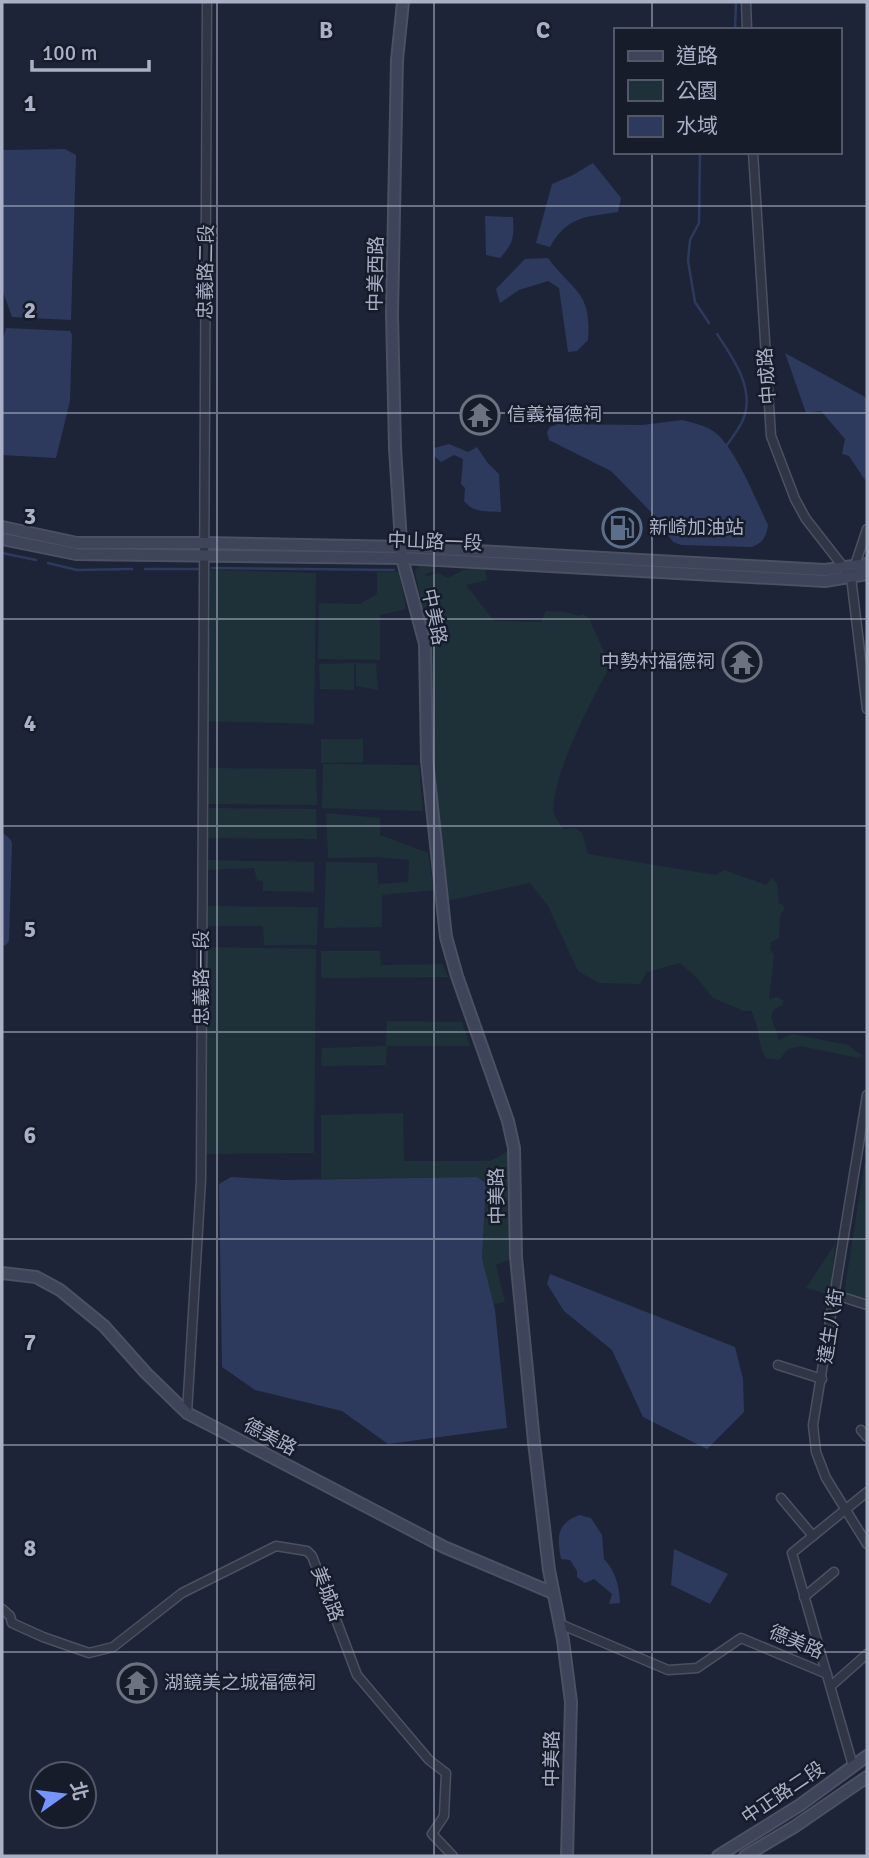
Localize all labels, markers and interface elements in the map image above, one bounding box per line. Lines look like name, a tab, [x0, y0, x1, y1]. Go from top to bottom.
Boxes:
text: B	[319, 16, 333, 45]
text: C	[536, 16, 550, 45]
scale bar	[32, 28, 149, 72]
legend	[614, 28, 841, 154]
text: 100 m	[42, 40, 97, 66]
text: 道路	[676, 43, 718, 69]
text: 公園	[676, 78, 718, 104]
text: 1	[24, 89, 36, 118]
text: 水域	[676, 113, 718, 139]
street label: 忠義路二段	[193, 224, 219, 320]
street label: 中美西路	[363, 236, 389, 312]
text: 2	[24, 296, 36, 325]
street label: 中成路	[753, 347, 781, 405]
temple icon: 信義福德祠	[459, 394, 501, 436]
place label: 信義福德祠	[507, 403, 602, 427]
text: 3	[24, 502, 36, 531]
fuel station icon: 新崎加油站	[601, 507, 643, 549]
place label: 新崎加油站	[649, 516, 744, 540]
street label: 中山路一段	[387, 528, 483, 556]
street label: 中美路	[416, 587, 452, 647]
temple icon: 中勢村福德祠	[721, 641, 763, 683]
place label: 中勢村福德祠	[601, 650, 715, 674]
text: 4	[24, 709, 36, 738]
text: 5	[24, 915, 36, 944]
street label: 忠義路一段	[190, 930, 214, 1026]
text: 6	[24, 1121, 36, 1150]
street label: 中美路	[485, 1167, 509, 1225]
street label: 達生八街	[813, 1287, 849, 1365]
text: 7	[24, 1328, 36, 1357]
street label: 德美路	[239, 1413, 301, 1461]
text: 8	[24, 1534, 36, 1563]
street label: 美城路	[306, 1563, 348, 1625]
street label: 德美路	[765, 1620, 827, 1664]
temple icon: 湖鏡美之城福德祠	[116, 1662, 158, 1704]
place label: 湖鏡美之城福德祠	[164, 1671, 316, 1695]
street label: 中美路	[540, 1730, 564, 1788]
street label: 中正路二段	[737, 1756, 829, 1830]
north arrow	[28, 1760, 98, 1830]
text: 北	[65, 1779, 92, 1803]

